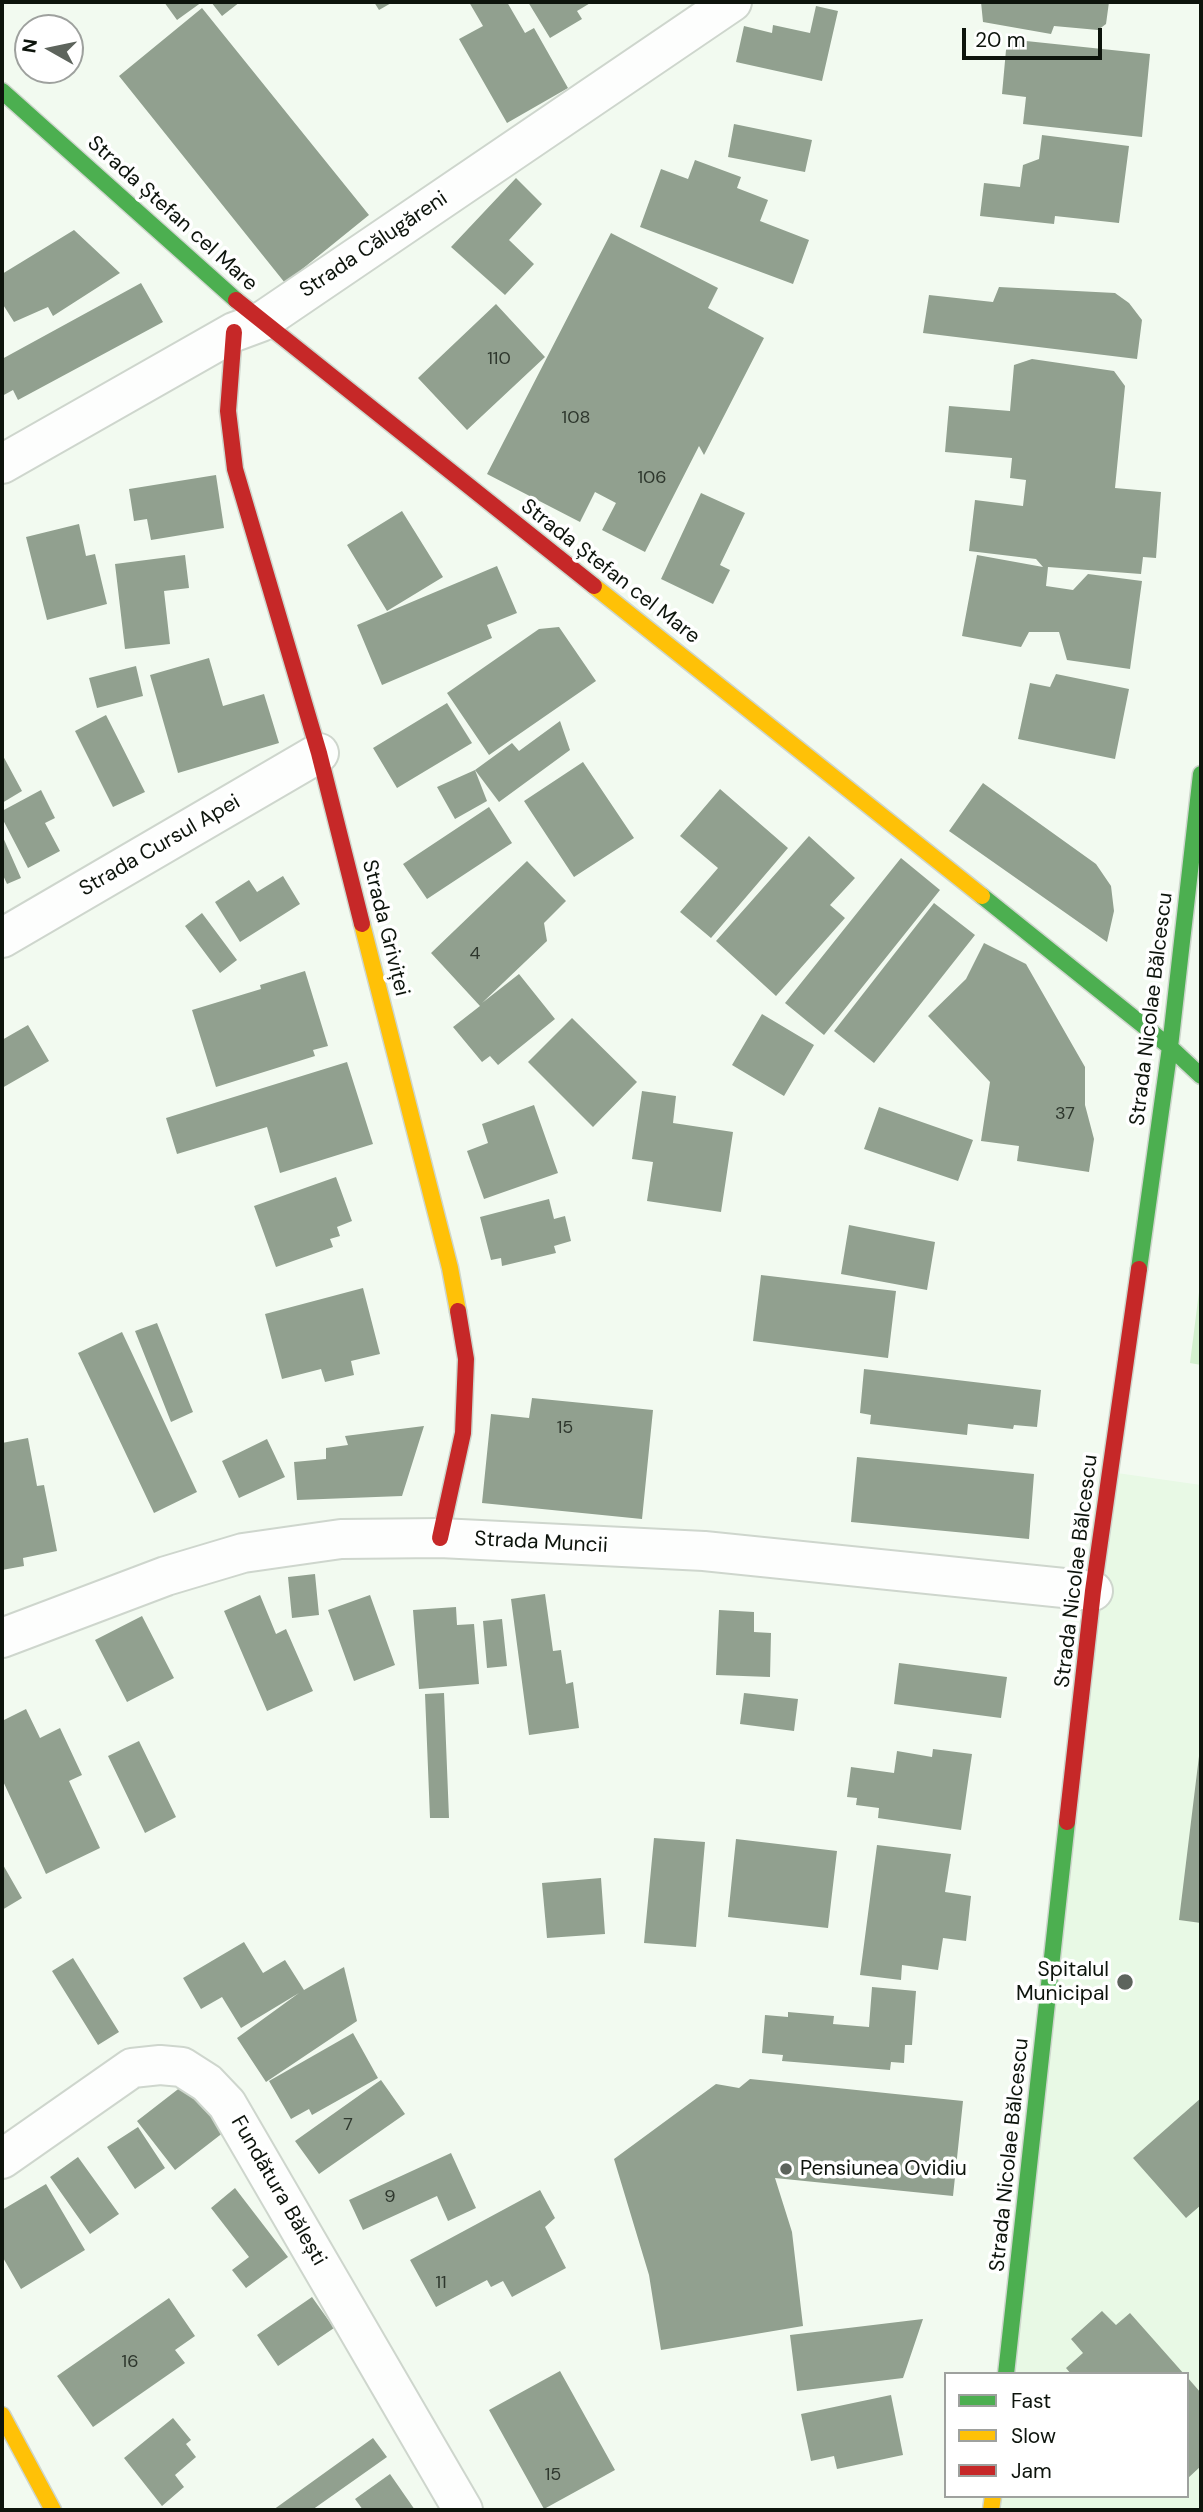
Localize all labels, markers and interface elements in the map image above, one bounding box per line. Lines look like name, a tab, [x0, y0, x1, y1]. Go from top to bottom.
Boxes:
north arrow	[14, 14, 84, 84]
scale bar	[965, 14, 1105, 58]
text: 20 m	[975, 26, 1026, 54]
text: N	[16, 37, 43, 55]
street label: Strada Ștefan cel Mare	[82, 131, 262, 297]
street label: Strada Călugăreni	[295, 186, 453, 304]
house number: 110	[487, 348, 511, 370]
house number: 108	[562, 407, 590, 429]
house number: 106	[637, 467, 667, 489]
street label: Strada Ștefan cel Mare	[515, 494, 705, 650]
street label: Strada Cursul Apei	[75, 790, 245, 902]
street label: Strada Griviței	[356, 857, 414, 999]
street label: Strada Nicolae Bălcescu	[1125, 891, 1179, 1127]
house number: 4	[470, 943, 480, 965]
house number: 37	[1055, 1103, 1075, 1125]
house number: 15	[557, 1417, 573, 1439]
street label: Strada Nicolae Bălcescu	[1050, 1453, 1104, 1689]
street label: Strada Muncii	[474, 1527, 608, 1559]
place label: Spitalul Municipal	[1016, 1957, 1109, 2007]
marker: Spitalul Municipal	[1115, 1972, 1135, 1992]
street label: Strada Nicolae Bălcescu	[985, 2037, 1035, 2273]
street label: Fundătura Bălești	[225, 2112, 331, 2270]
house number: 7	[343, 2114, 353, 2136]
place label: Pensiunea Ovidiu	[800, 2156, 967, 2182]
marker: Pensiunea Ovidiu	[778, 2161, 794, 2177]
house number: 9	[384, 2186, 396, 2208]
house number: 11	[435, 2272, 447, 2294]
house number: 16	[122, 2351, 138, 2373]
legend	[944, 2372, 1189, 2498]
text: Fast	[1011, 2387, 1051, 2415]
text: Slow	[1011, 2422, 1056, 2450]
text: Jam	[1011, 2457, 1052, 2485]
house number: 15	[545, 2464, 561, 2486]

